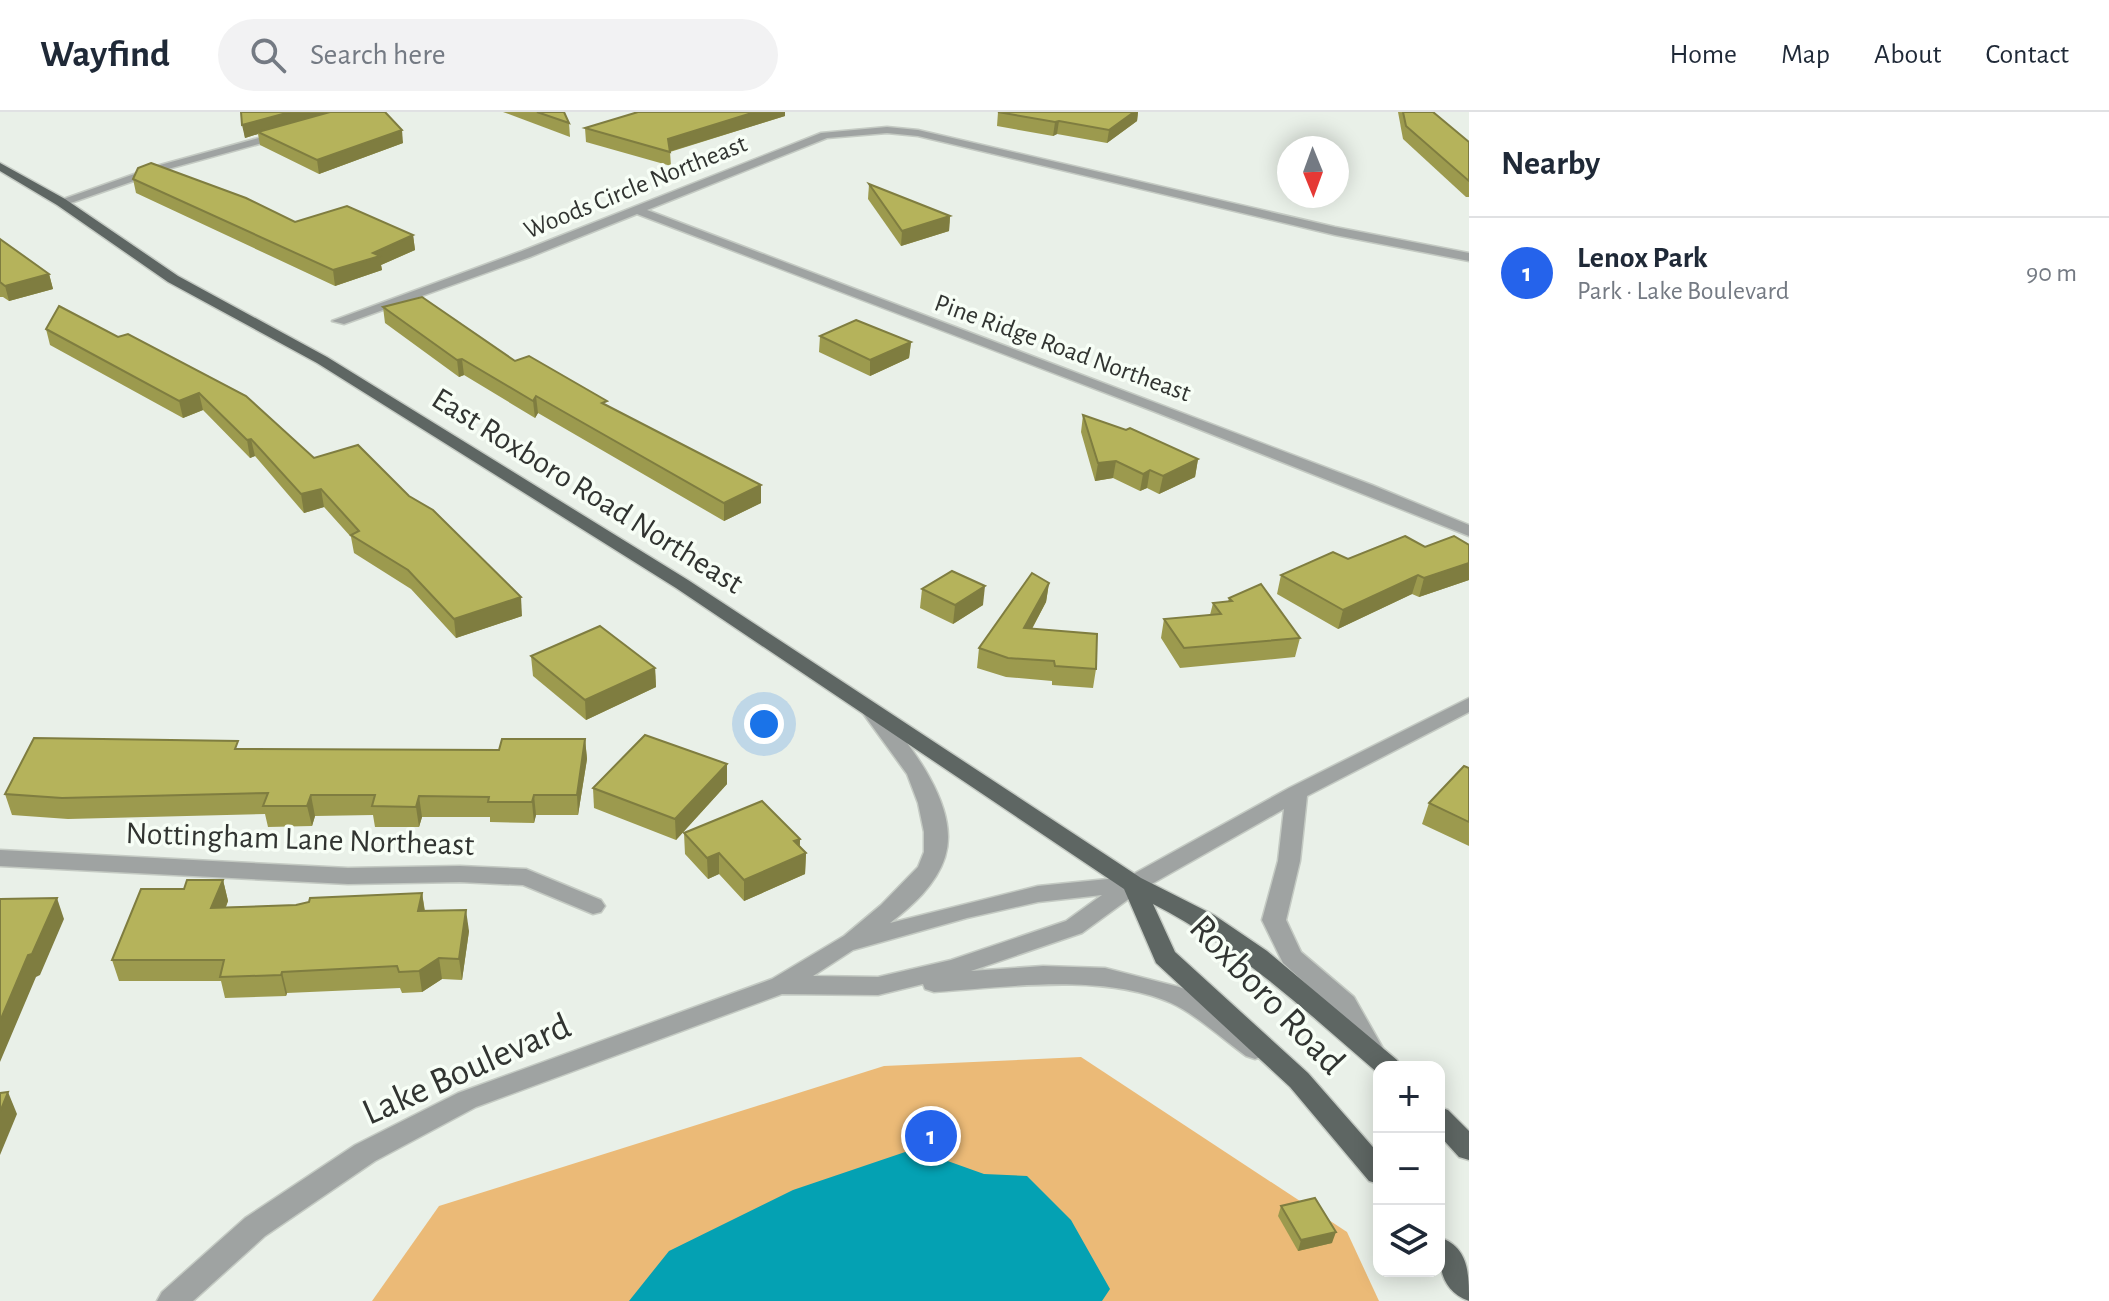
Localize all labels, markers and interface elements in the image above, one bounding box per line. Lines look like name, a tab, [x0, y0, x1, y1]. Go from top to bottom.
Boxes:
search box	[218, 19, 778, 91]
icon: search	[246, 33, 290, 77]
text: Wayfind	[40, 36, 170, 74]
text: Search here	[310, 40, 446, 70]
text: Home	[1670, 41, 1737, 69]
text: Map	[1781, 41, 1830, 69]
text: About	[1874, 41, 1942, 69]
text: Contact	[1986, 41, 2069, 69]
street label: Woods Circle Northeast	[520, 130, 750, 244]
north arrow	[1277, 136, 1349, 208]
text: Nearby	[1501, 147, 1600, 181]
text: Lenox Park	[1577, 243, 1708, 273]
text: 1	[1522, 260, 1532, 286]
text: 90 m	[2026, 260, 2077, 286]
text: Park · Lake Boulevard	[1577, 278, 1789, 304]
street label: Pine Ridge Road Northeast	[931, 289, 1194, 406]
street label: East Roxboro Road Northeast	[426, 382, 749, 600]
your location	[744, 704, 784, 744]
street label: Nottingham Lane Northeast	[125, 817, 475, 861]
street label: Roxboro Road	[1182, 909, 1351, 1082]
street label: Lake Boulevard	[357, 1007, 577, 1133]
map controls	[1373, 1061, 1445, 1277]
button: +	[1373, 1061, 1445, 1133]
pin: 1	[905, 1106, 957, 1166]
button: −	[1373, 1133, 1445, 1205]
button: layers	[1373, 1205, 1445, 1277]

